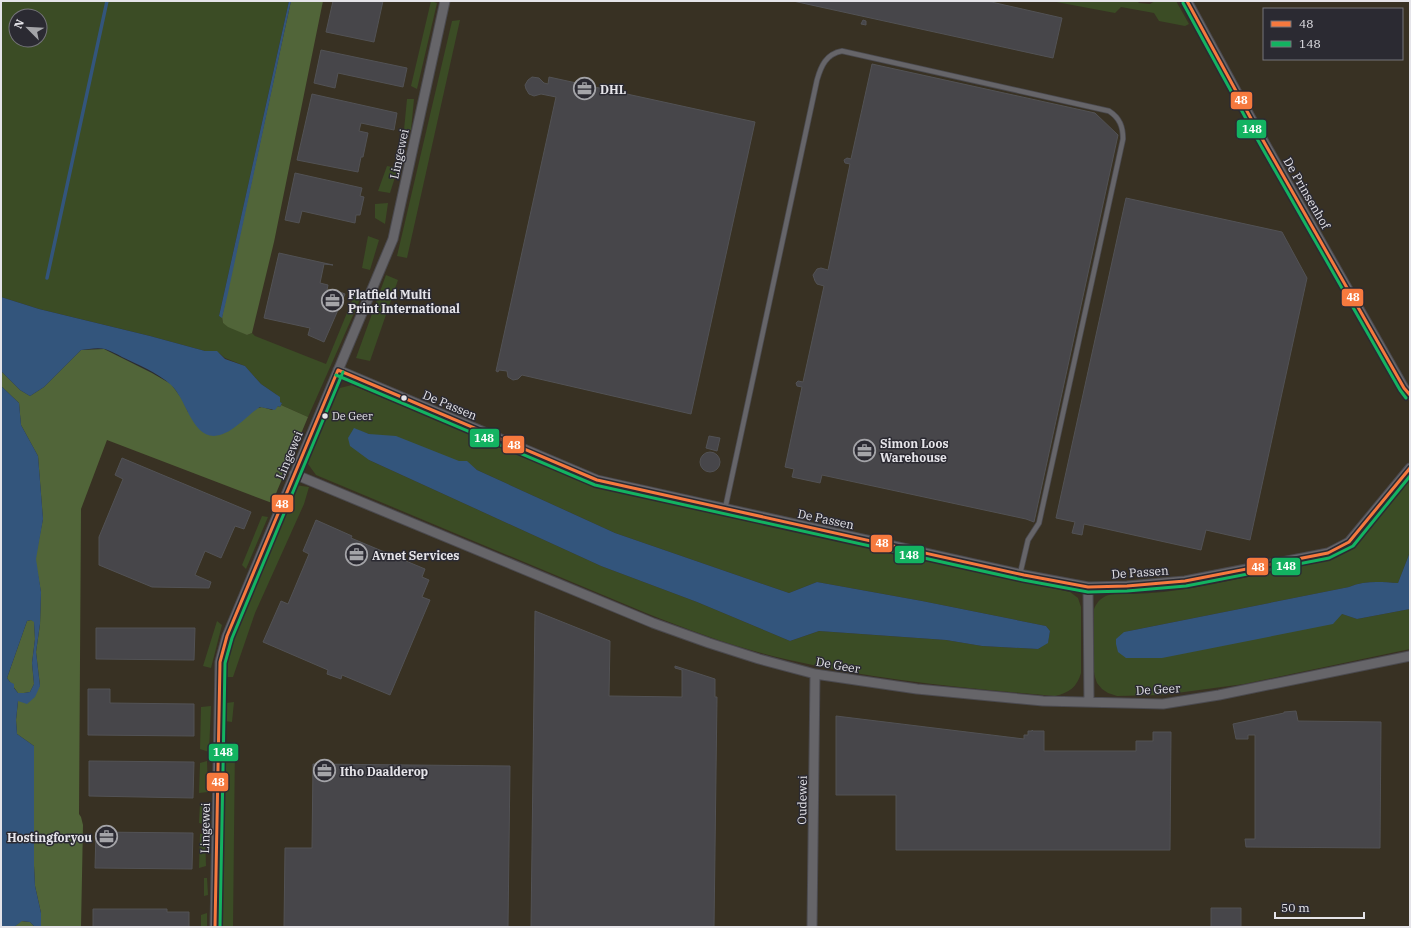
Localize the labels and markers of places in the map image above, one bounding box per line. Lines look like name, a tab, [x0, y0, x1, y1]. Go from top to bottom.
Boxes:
office icon: DHL	[571, 76, 597, 102]
place label: DHL	[600, 82, 626, 97]
place label: Flatfield Multi Print International	[348, 287, 460, 316]
office icon: Flatfield Multi Print International	[319, 288, 345, 314]
unlabelled marker	[399, 393, 409, 403]
place label: De Geer	[332, 409, 373, 423]
marker: De Geer	[320, 411, 330, 421]
place label: Simon Loos Warehouse	[880, 436, 949, 465]
office icon: Simon Loos Warehouse	[852, 437, 878, 463]
office icon: Avnet Services	[344, 542, 370, 568]
place label: Avnet Services	[372, 548, 459, 563]
office icon: Itho Daalderop	[311, 758, 337, 784]
place label: Itho Daalderop	[340, 764, 429, 779]
office icon: Hostingforyou	[94, 824, 120, 850]
place label: Hostingforyou	[7, 830, 92, 845]

